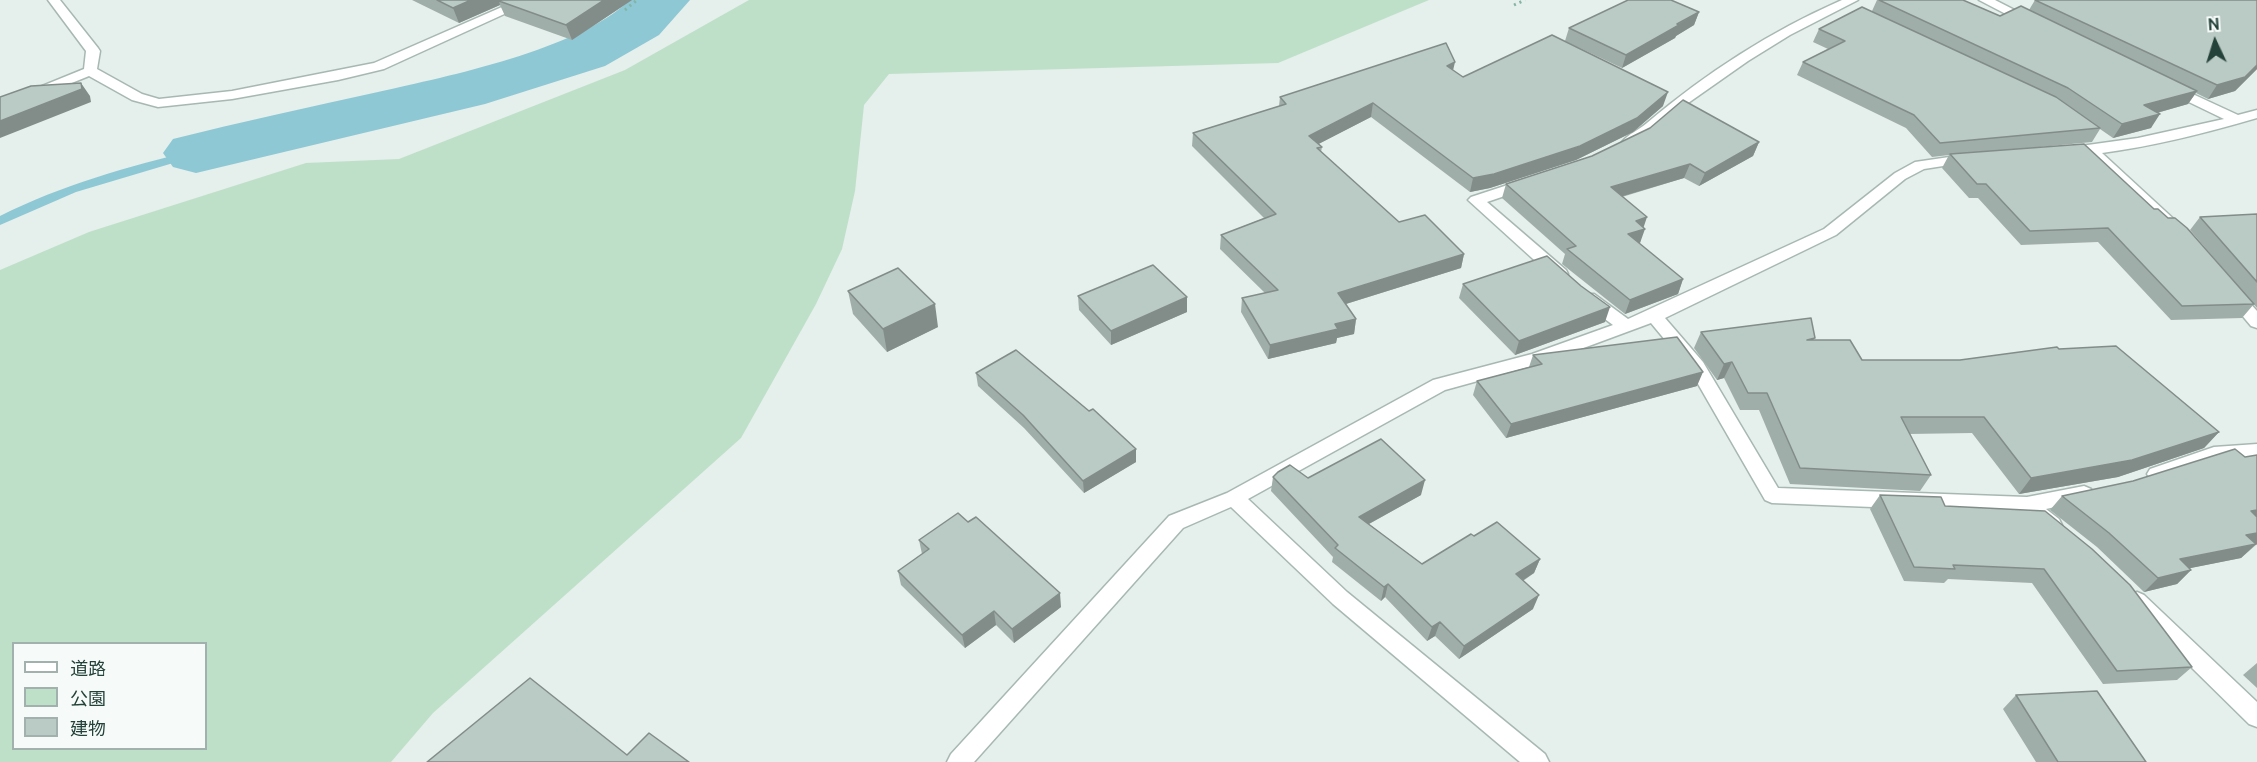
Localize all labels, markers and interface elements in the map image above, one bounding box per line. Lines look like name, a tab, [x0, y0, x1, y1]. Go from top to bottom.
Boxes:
north arrow	[2185, 12, 2245, 72]
text: N	[2207, 15, 2220, 33]
legend	[12, 642, 207, 750]
text: 道路	[70, 658, 106, 678]
text: 公園	[70, 688, 106, 708]
text: 建物	[70, 718, 106, 738]

